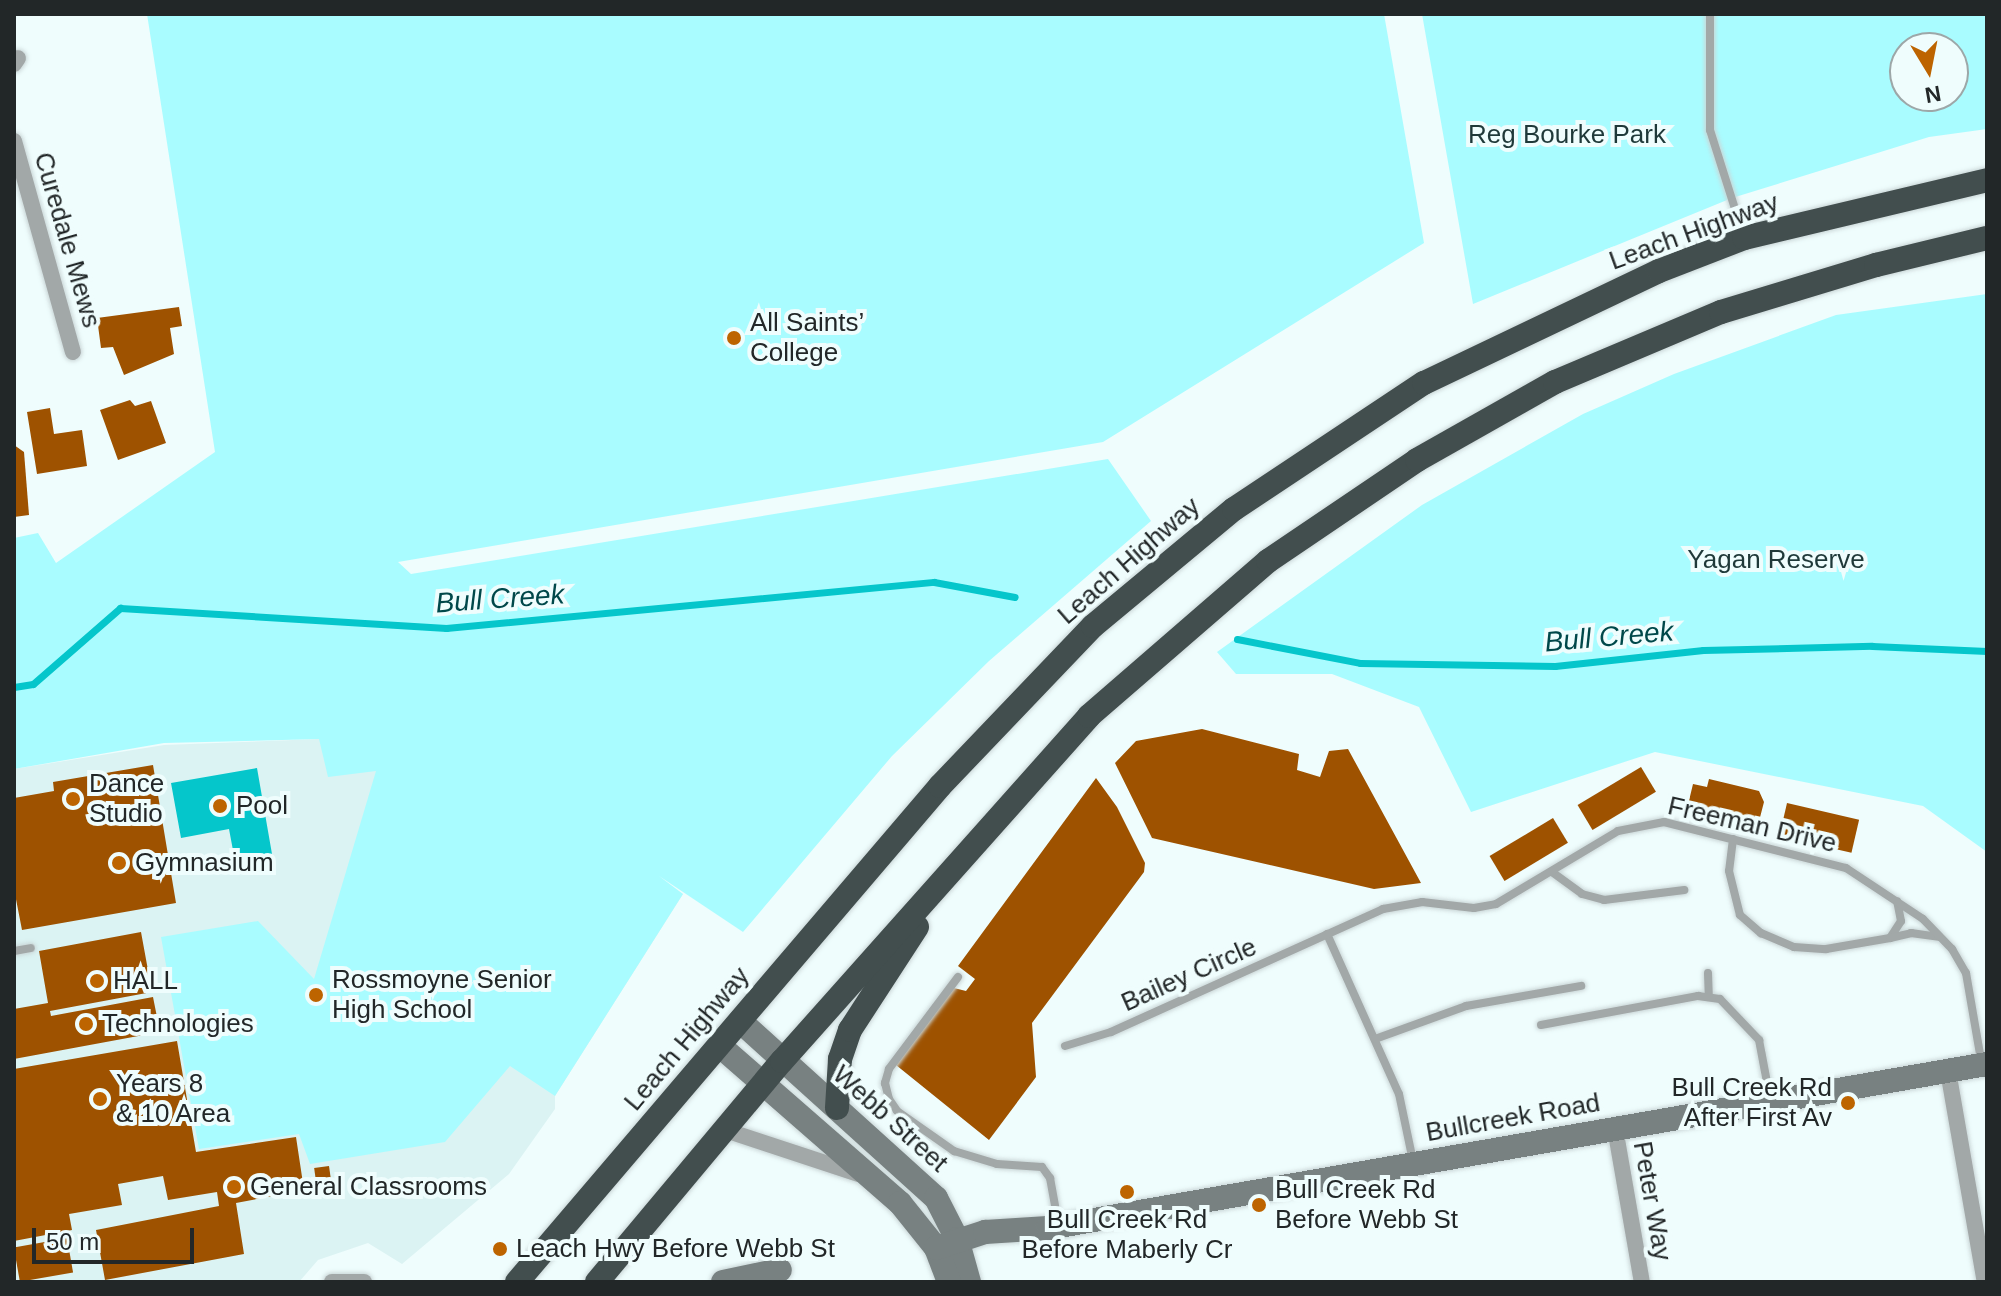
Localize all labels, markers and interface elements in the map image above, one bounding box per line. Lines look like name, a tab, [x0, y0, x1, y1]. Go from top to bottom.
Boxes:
north arrow	[1889, 32, 1969, 112]
text: N	[1923, 80, 1943, 108]
park label: Reg Bourke Park	[1468, 119, 1666, 151]
street label: Curedale Mews	[27, 149, 107, 331]
street label: Leach Highway	[1605, 187, 1783, 277]
place label: All Saints’ College	[750, 307, 864, 368]
marker: All Saints’ College	[725, 329, 743, 347]
street label: Leach Highway	[1052, 491, 1206, 631]
park label: Yagan Reserve	[1687, 544, 1865, 576]
water label: Bull Creek	[434, 578, 566, 620]
water label: Bull Creek	[1543, 615, 1675, 659]
place label: Dance Studio	[89, 768, 164, 830]
marker: Dance Studio	[64, 790, 82, 808]
place label: Pool	[236, 790, 288, 822]
street label: Freeman Drive	[1665, 790, 1839, 860]
marker: Pool	[211, 797, 229, 815]
place label: Gymnasium	[135, 847, 274, 879]
marker: Gymnasium	[110, 854, 128, 872]
street label: Bailey Circle	[1117, 931, 1261, 1019]
street label: Leach Highway	[618, 961, 756, 1117]
place label: Rossmoyne Senior High School	[332, 964, 552, 1026]
place label: HALL	[113, 965, 178, 997]
marker: HALL	[88, 972, 106, 990]
marker: Rossmoyne Senior High School	[307, 986, 325, 1004]
place label: Technologies	[102, 1008, 254, 1040]
marker: Technologies	[77, 1015, 95, 1033]
street label: Webb Street	[826, 1059, 954, 1179]
place label: Years 8 & 10 Area	[116, 1068, 232, 1130]
place label: Bull Creek Rd After First Av	[1672, 1072, 1832, 1134]
street label: Bullcreek Road	[1423, 1087, 1603, 1149]
marker: Years 8 & 10 Area	[91, 1090, 109, 1108]
marker: Bull Creek Rd After First Av	[1839, 1094, 1857, 1112]
street label: Peter Way	[1626, 1139, 1678, 1263]
place label: General Classrooms	[250, 1171, 487, 1203]
place label: Bull Creek Rd Before Webb St	[1275, 1174, 1458, 1236]
marker: General Classrooms	[225, 1178, 243, 1196]
marker: Bull Creek Rd Before Maberly Cr	[1118, 1183, 1136, 1201]
marker: Bull Creek Rd Before Webb St	[1250, 1196, 1268, 1214]
place label: Bull Creek Rd Before Maberly Cr	[1022, 1204, 1232, 1266]
scale bar	[36, 1212, 198, 1262]
text: 50 m	[46, 1228, 99, 1255]
place label: Leach Hwy Before Webb St	[516, 1233, 835, 1265]
marker: Leach Hwy Before Webb St	[491, 1240, 509, 1258]

